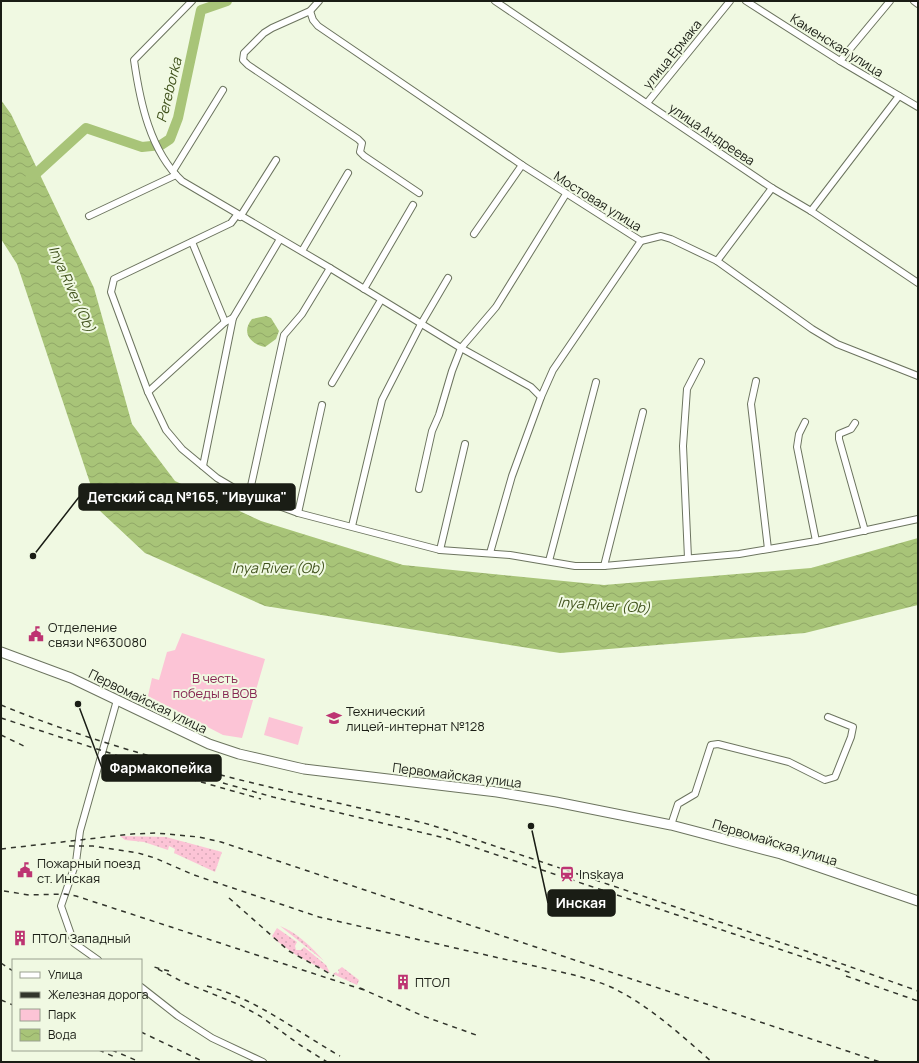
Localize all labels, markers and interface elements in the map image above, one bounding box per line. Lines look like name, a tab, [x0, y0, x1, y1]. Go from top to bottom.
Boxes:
street label: Каменская улица	[787, 9, 887, 81]
street label: улица Ермака	[638, 16, 706, 92]
water label: Pereborka	[151, 54, 186, 124]
street label: улица Андреева	[665, 99, 759, 169]
street label: Мостовая улица	[551, 167, 645, 235]
water label: Inya River (Ob)	[45, 242, 100, 335]
callout: Детский сад №165, "Ивушка"	[79, 484, 295, 510]
text: Детский сад №165, "Ивушка"	[87, 487, 287, 506]
water label: Inya River (Ob)	[232, 558, 325, 577]
water label: Inya River (Ob)	[557, 592, 651, 617]
place label: Отделение связи №630080	[48, 618, 147, 651]
public building icon: Отделение связи №630080	[27, 625, 45, 643]
street label: Первомайская улица	[86, 664, 210, 738]
park label: В честь победы в ВОВ	[173, 669, 257, 702]
place label: Технический лицей-интернат №128	[346, 702, 485, 735]
school or university icon: Технический лицей-интернат №128	[325, 709, 343, 727]
callout: Фармакопейка	[102, 755, 221, 781]
text: Фармакопейка	[110, 758, 212, 777]
street label: Первомайская улица	[391, 758, 523, 792]
street label: Первомайская улица	[710, 814, 840, 870]
place label: Пожарный поезд ст. Инская	[37, 854, 141, 887]
public building icon: Пожарный поезд ст. Инская	[16, 861, 34, 879]
station icon: Inskaya	[558, 865, 576, 883]
place label: Inskaya	[579, 865, 624, 883]
callout: Инская	[548, 890, 615, 916]
text: Инская	[556, 893, 606, 912]
building icon: ПТОЛ Западный	[11, 929, 29, 947]
place label: ПТОЛ Западный	[32, 929, 131, 947]
legend	[12, 959, 142, 1051]
text: Улица	[48, 966, 82, 983]
building icon: ПТОЛ	[394, 973, 412, 991]
place label: ПТОЛ	[415, 973, 450, 991]
text: Железная дорога	[48, 986, 148, 1003]
text: Парк	[48, 1006, 77, 1023]
text: Вода	[48, 1026, 76, 1043]

